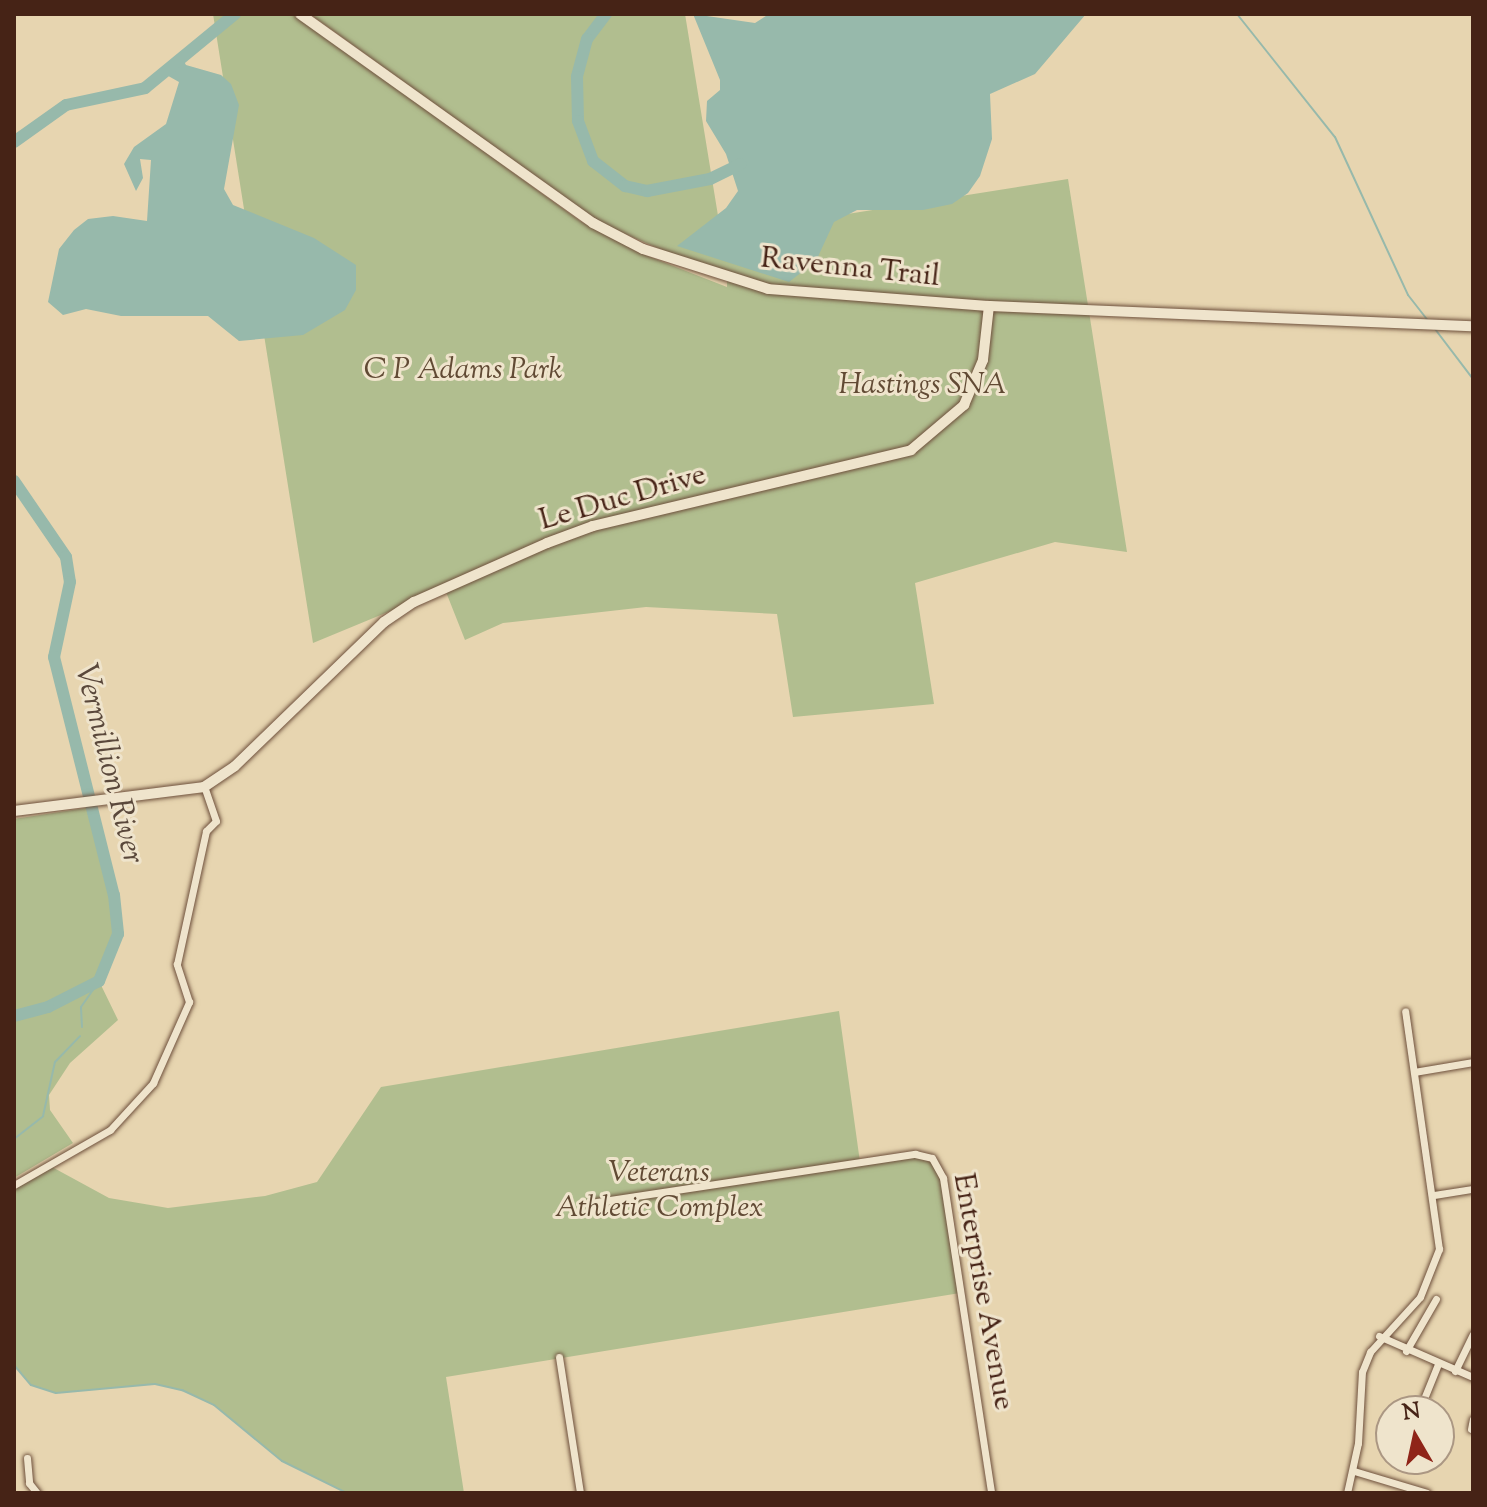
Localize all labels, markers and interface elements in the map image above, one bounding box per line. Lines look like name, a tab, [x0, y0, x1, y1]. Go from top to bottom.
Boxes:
street label: Ravenna Trail	[759, 242, 941, 296]
park label: C P Adams Park	[364, 353, 562, 389]
park label: Hastings SNA	[838, 368, 1006, 404]
street label: Le Duc Drive	[536, 458, 710, 540]
water label: Vermillion River	[65, 660, 151, 868]
park label: Veterans Athletic Complex	[555, 1156, 763, 1226]
street label: Enterprise Avenue	[943, 1171, 1021, 1413]
north arrow	[1375, 1395, 1455, 1475]
text: N	[1400, 1396, 1423, 1430]

